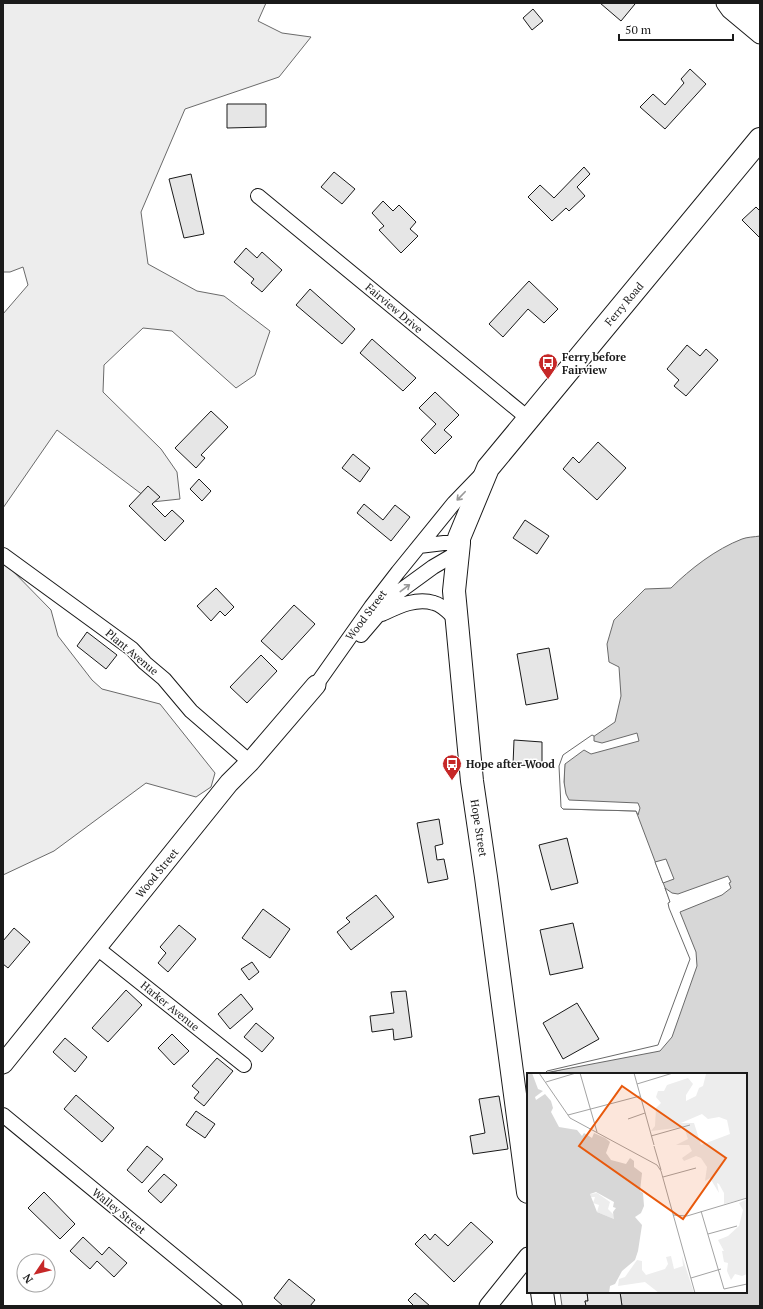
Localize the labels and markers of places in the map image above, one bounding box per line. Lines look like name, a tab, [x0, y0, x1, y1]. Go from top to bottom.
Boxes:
place label: Ferry before Fairview	[562, 350, 626, 377]
bus stop icon: Ferry before Fairview	[537, 352, 559, 380]
bus stop icon: Hope after Wood	[441, 753, 463, 781]
place label: Hope after Wood	[466, 757, 555, 771]

